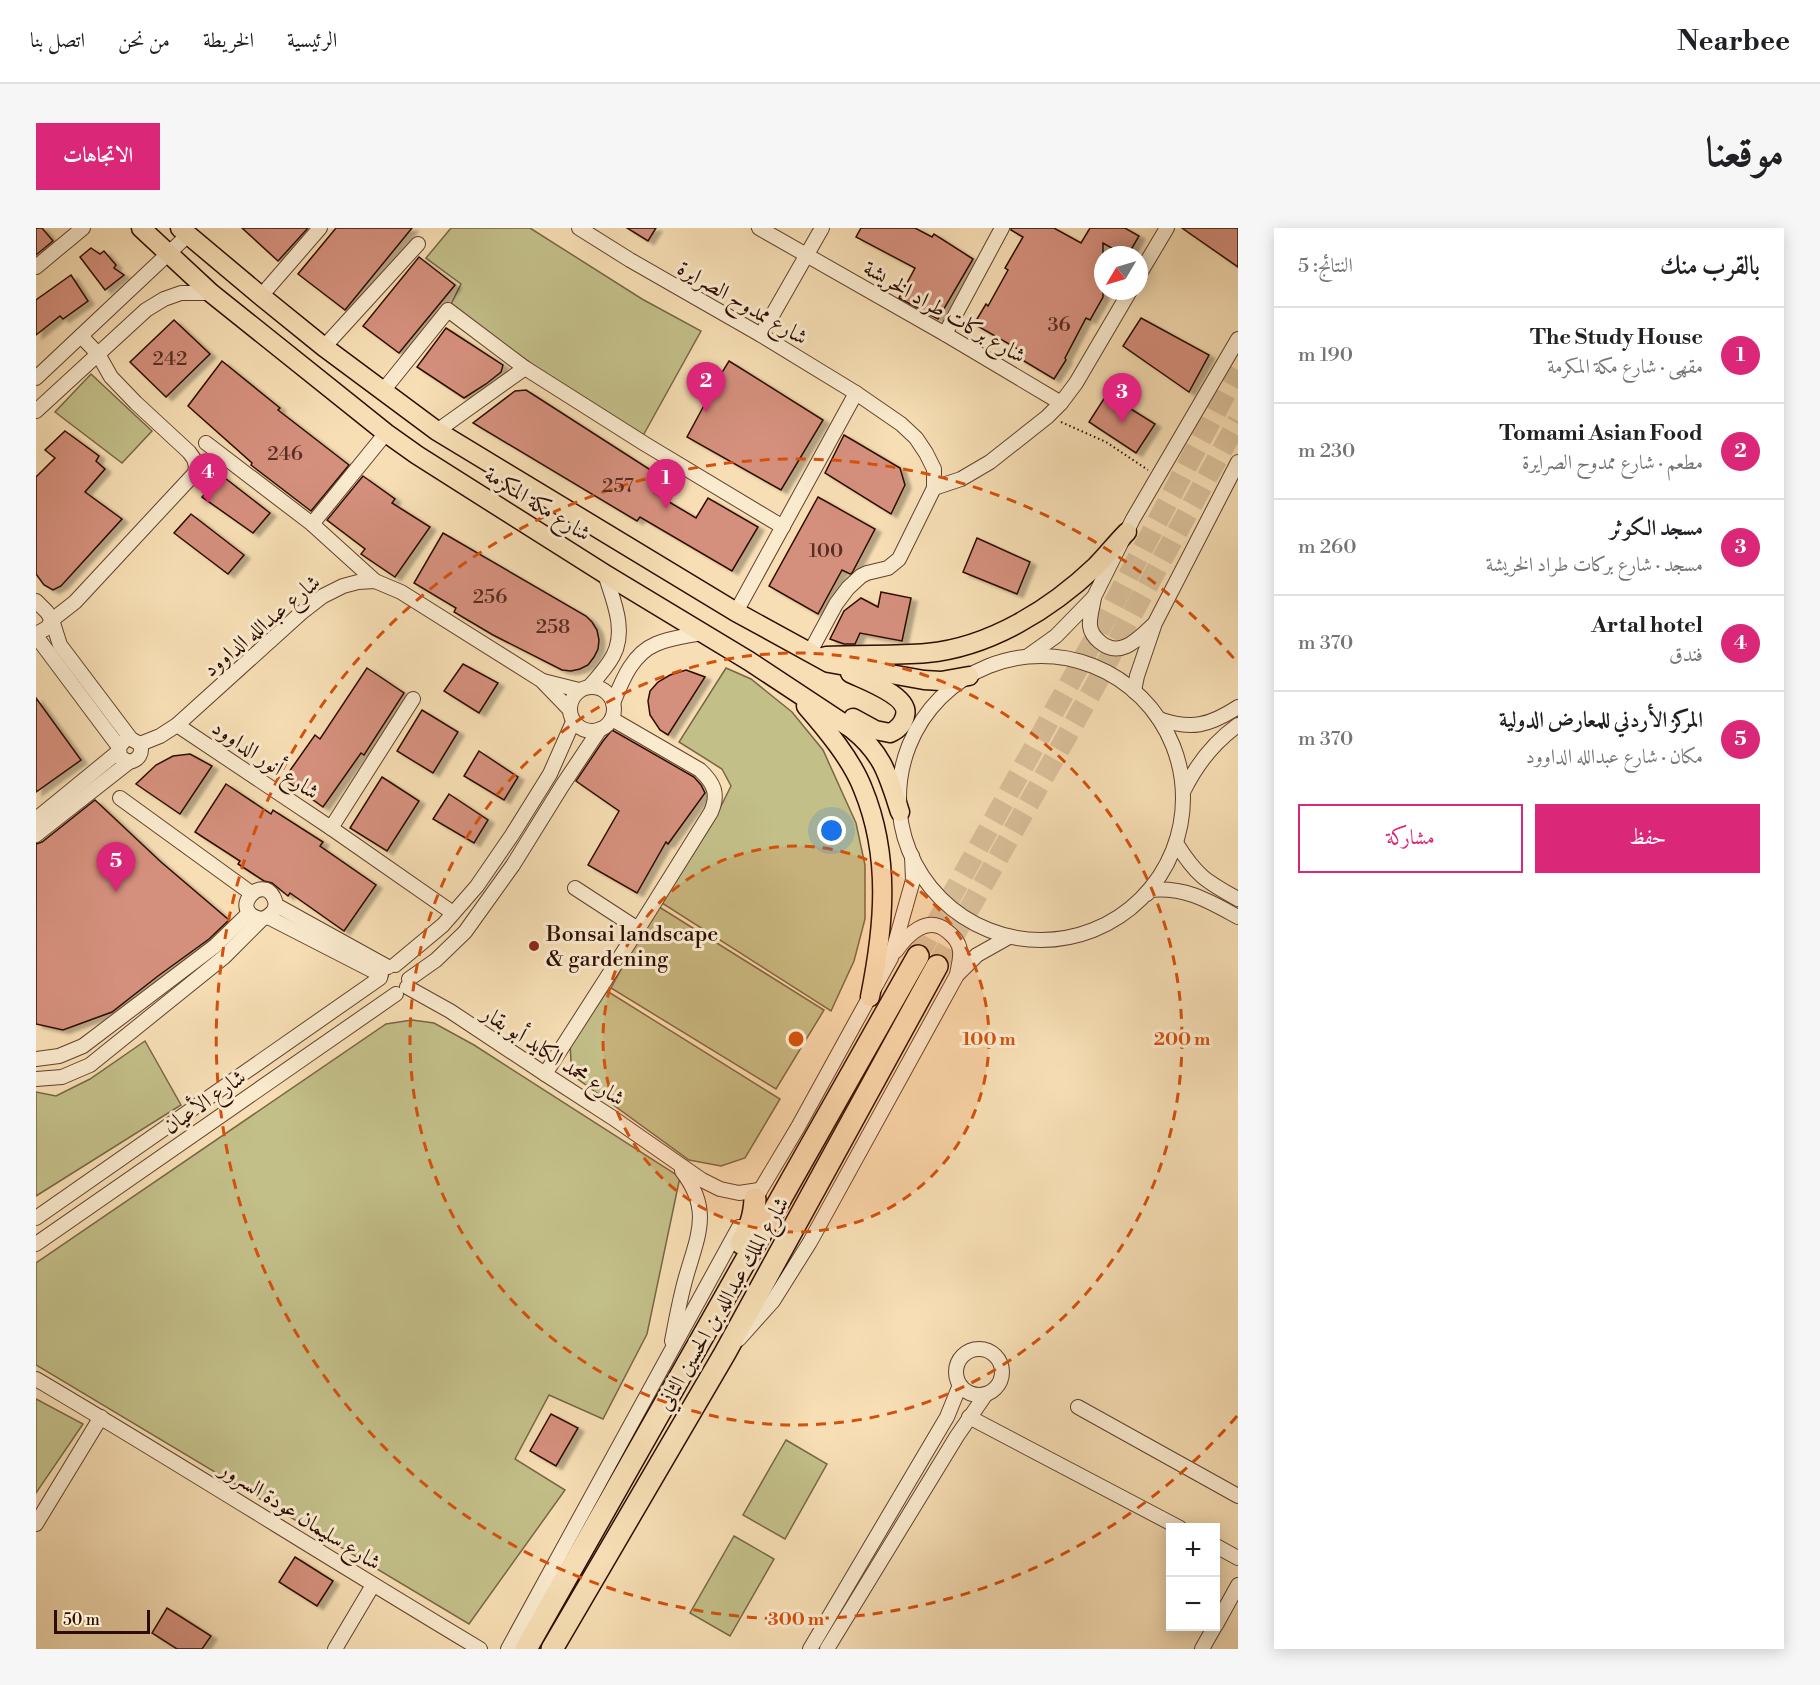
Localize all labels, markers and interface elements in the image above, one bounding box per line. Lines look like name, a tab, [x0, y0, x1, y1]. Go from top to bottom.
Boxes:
text: Nearbee	[1677, 24, 1790, 59]
text: اتصل بنا	[30, 28, 85, 54]
text: من نحن	[118, 28, 170, 54]
text: الخريطة	[203, 28, 254, 54]
text: الرئيسية	[287, 28, 337, 54]
button: الاتجاهات	[36, 123, 160, 190]
text: موقعنا	[1706, 127, 1784, 180]
north arrow	[1094, 246, 1148, 300]
text: بالقرب منك	[1660, 250, 1760, 282]
text: النتائج: 5	[1298, 254, 1353, 279]
street label: شارع ممدوح الصرايرة	[670, 255, 812, 356]
street label: شارع بركات طراد الخريشة	[856, 255, 1030, 373]
house number: 36	[1047, 313, 1071, 338]
text: The Study House	[1530, 324, 1703, 351]
text: 190 m	[1298, 343, 1353, 368]
text: 1	[1736, 343, 1745, 368]
house number: 242	[153, 347, 187, 372]
text: مقهى · شارع مكة المكرمة	[1547, 355, 1703, 380]
pin: 2	[686, 362, 726, 412]
pin: 3	[1102, 374, 1142, 423]
text: Tomami Asian Food	[1499, 420, 1703, 447]
text: 230 m	[1298, 439, 1355, 464]
text: 2	[1734, 439, 1747, 464]
house number: 246	[267, 442, 303, 467]
text: مطعم · شارع ممدوح الصرايرة	[1522, 451, 1703, 476]
pin: 4	[188, 454, 228, 503]
pin: 1	[646, 460, 686, 509]
street label: شارع مكة المكرمة	[477, 461, 595, 551]
house number: 257	[602, 474, 634, 499]
text: مسجد الكوثر	[1610, 515, 1703, 542]
text: 260 m	[1298, 535, 1356, 560]
text: 3	[1734, 535, 1747, 560]
house number: 100	[809, 539, 843, 564]
text: مسجد · شارع بركات طراد الخريشة	[1486, 553, 1703, 578]
street label: شارع عبدالله الداوود	[198, 569, 329, 686]
house number: 256	[473, 585, 507, 610]
text: Artal hotel	[1591, 612, 1703, 639]
house number: 258	[536, 615, 570, 640]
text: 370 m	[1298, 631, 1353, 656]
text: 4	[1734, 631, 1747, 656]
text: فندق	[1669, 643, 1703, 668]
text: المركز الأردني للمعارض الدولية	[1499, 707, 1703, 734]
street label: شارع أنور الداوود	[204, 712, 326, 809]
text: 370 m	[1298, 727, 1353, 752]
text: 5	[1734, 727, 1747, 752]
text: مكان · شارع عبدالله الداوود	[1526, 745, 1703, 770]
button: مشاركة	[1298, 804, 1523, 873]
button: حفظ	[1535, 804, 1760, 873]
your location	[817, 816, 846, 845]
pin: 5	[96, 842, 136, 892]
place label: Bonsai landscape & gardening	[545, 921, 718, 973]
marker: Bonsai landscape & gardening	[527, 939, 541, 953]
street label: شارع محمد الكايد أبو بقار	[473, 996, 631, 1116]
text: 100 m	[962, 1028, 1016, 1051]
text: 200 m	[1154, 1028, 1211, 1051]
centre of rings	[786, 1029, 806, 1049]
street label: شارع الأعيان	[156, 1061, 254, 1144]
street label: شارع الملك عبدالله بن الحسين الثاني	[651, 1192, 799, 1417]
street label: شارع سليمان عودة السرور	[211, 1455, 386, 1580]
map controls	[1166, 1523, 1220, 1631]
button: +	[1166, 1523, 1220, 1577]
button: −	[1166, 1577, 1220, 1631]
scale bar	[54, 1607, 150, 1634]
text: 300 m	[768, 1608, 825, 1631]
text: 50 m	[63, 1610, 100, 1630]

